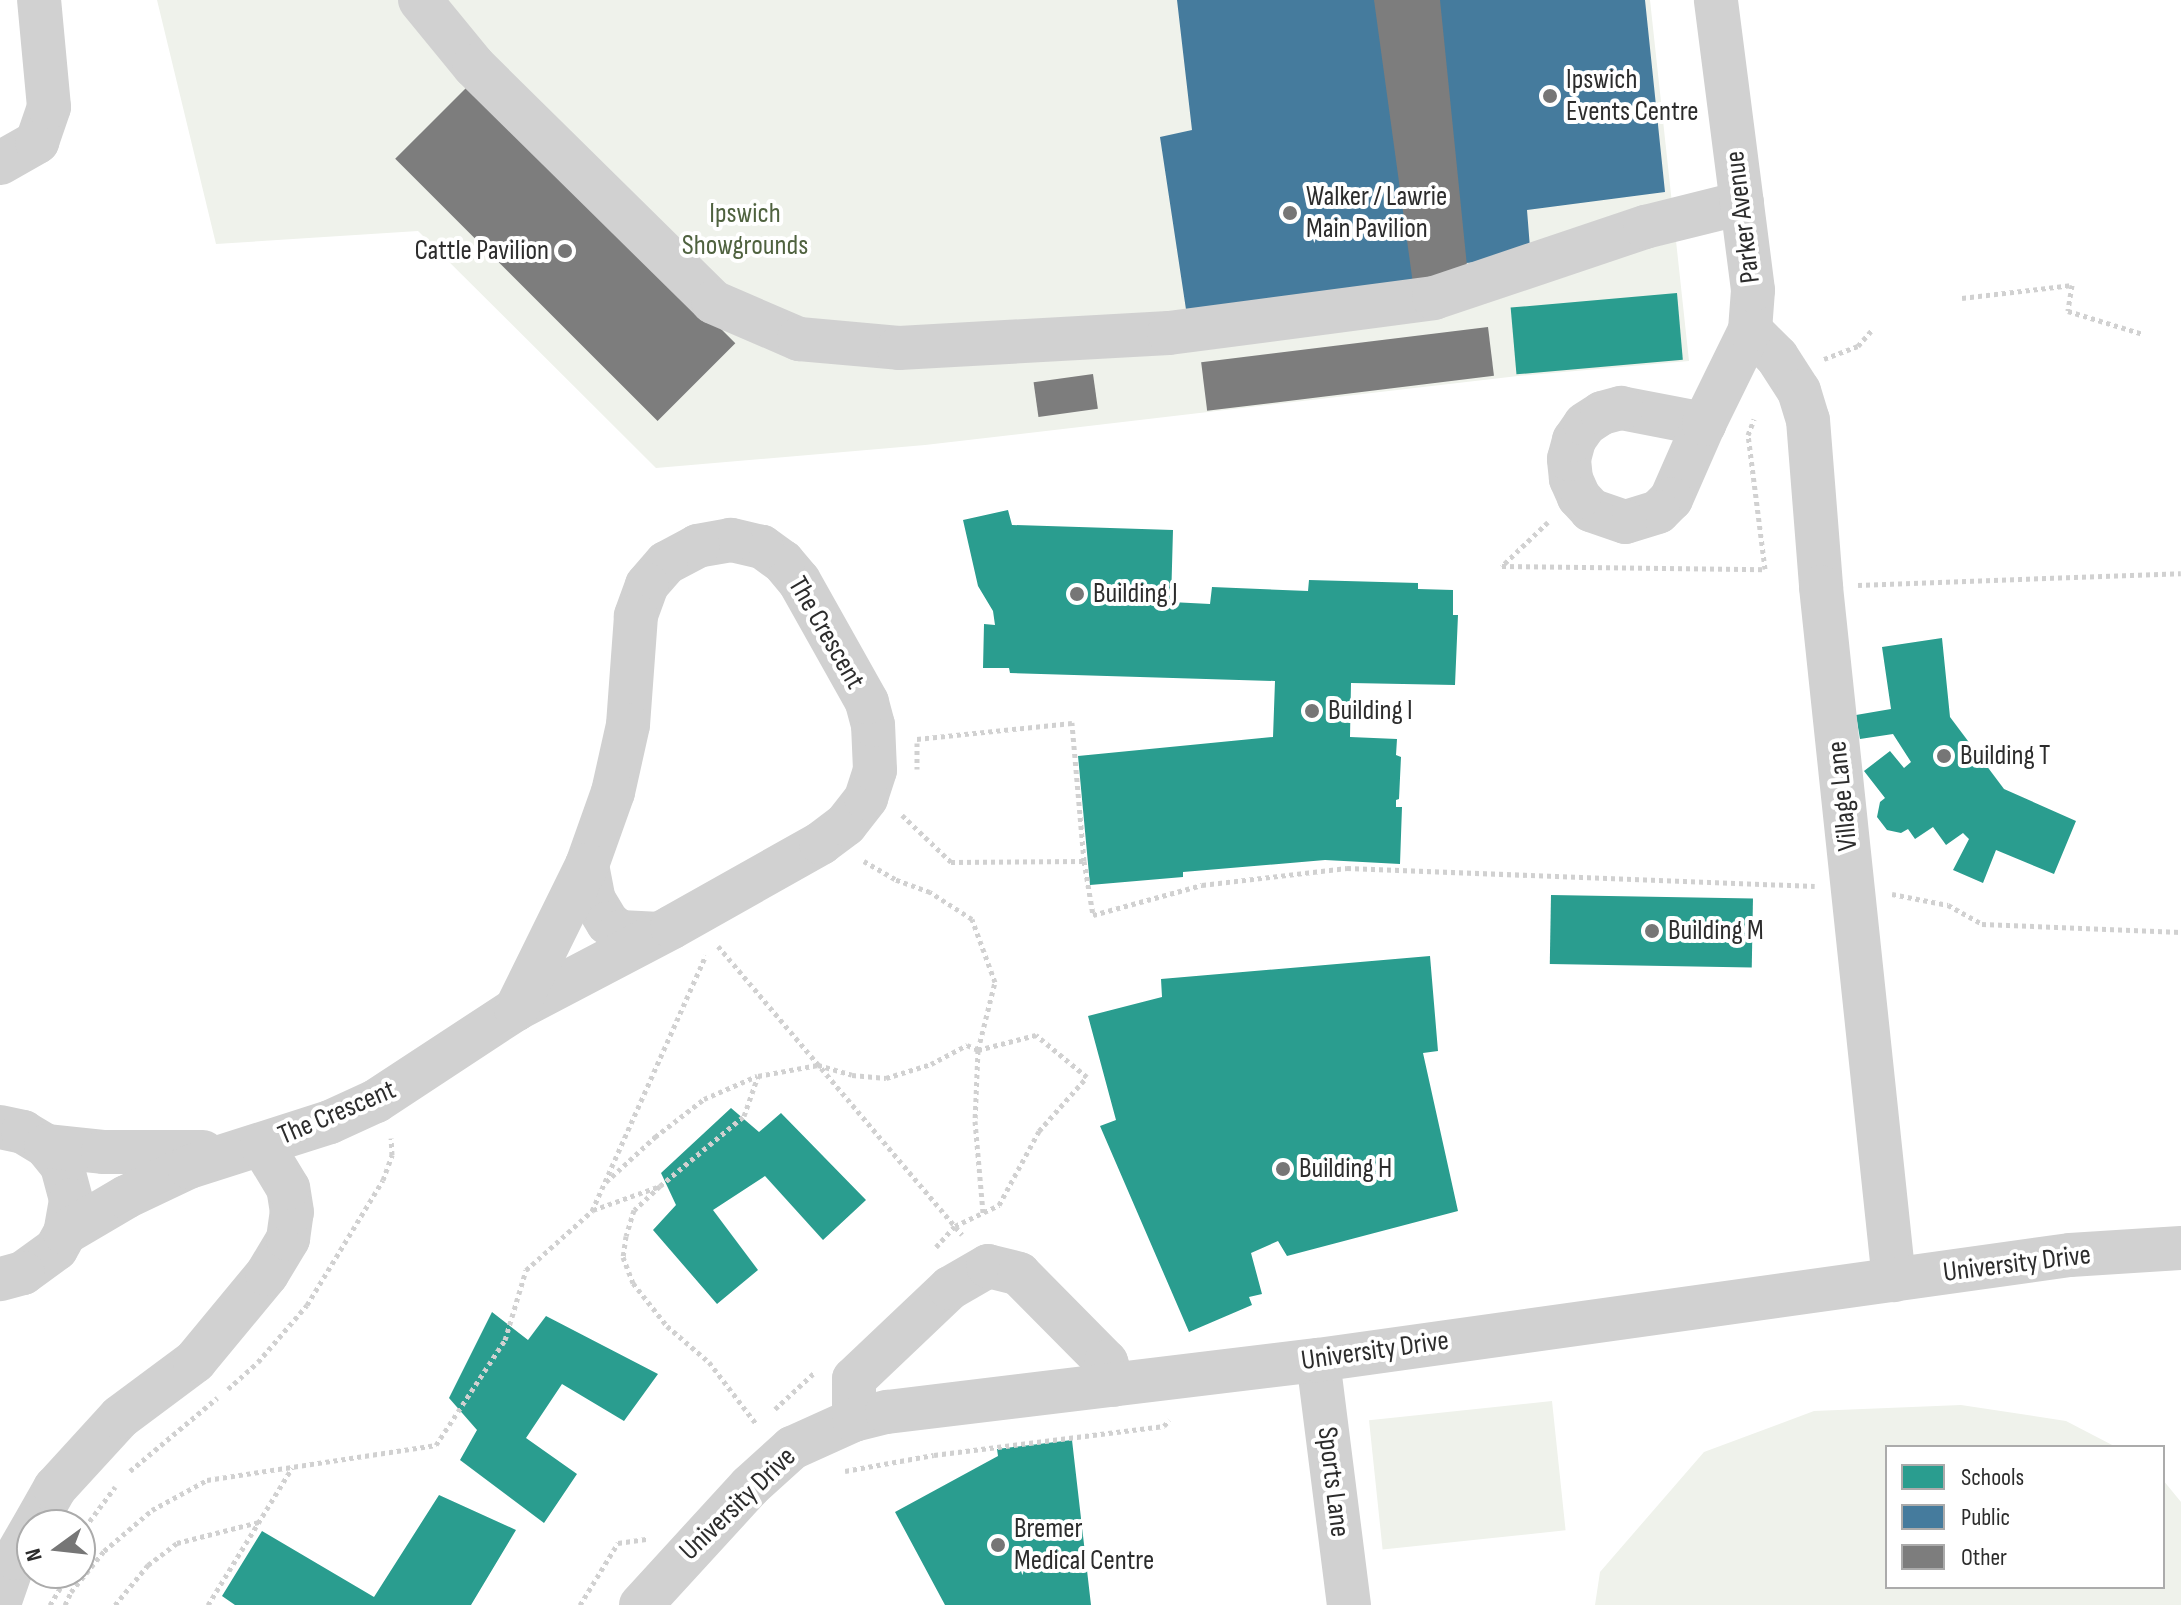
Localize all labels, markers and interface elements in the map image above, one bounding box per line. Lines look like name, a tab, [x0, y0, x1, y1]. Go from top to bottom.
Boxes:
place label: Ipswich Events Centre	[1566, 63, 1699, 129]
marker: Ipswich Events Centre	[1541, 87, 1559, 105]
street label: Parker Avenue	[1718, 149, 1768, 285]
place label: Walker / Lawrie Main Pavilion	[1306, 180, 1447, 246]
park label: Ipswich Showgrounds	[682, 197, 808, 263]
marker: Walker / Lawrie Main Pavilion	[1281, 204, 1299, 222]
place label: Cattle Pavilion	[414, 234, 549, 268]
marker: Cattle Pavilion	[556, 242, 574, 260]
street label: The Crescent	[780, 571, 872, 695]
place label: Building J	[1093, 577, 1178, 611]
marker: Building J	[1068, 585, 1086, 603]
place label: Building I	[1328, 694, 1413, 728]
marker: Building I	[1303, 702, 1321, 720]
street label: Village Lane	[1821, 739, 1865, 853]
place label: Building T	[1960, 739, 2050, 773]
marker: Building T	[1935, 747, 1953, 765]
place label: Building M	[1668, 914, 1764, 948]
marker: Building M	[1643, 922, 1661, 940]
street label: The Crescent	[273, 1073, 401, 1153]
place label: Building H	[1299, 1152, 1392, 1186]
marker: Building H	[1274, 1160, 1292, 1178]
street label: University Drive	[1941, 1238, 2093, 1290]
street label: University Drive	[1299, 1324, 1451, 1378]
street label: Sports Lane	[1310, 1425, 1356, 1539]
street label: University Drive	[673, 1440, 803, 1568]
legend	[1885, 1445, 2165, 1589]
text: Schools	[1961, 1463, 2024, 1492]
text: Public	[1961, 1503, 2010, 1532]
north arrow	[16, 1509, 96, 1589]
place label: Bremer Medical Centre	[1014, 1512, 1154, 1578]
marker: Bremer Medical Centre	[989, 1536, 1007, 1554]
text: Other	[1961, 1543, 2007, 1572]
text: N	[20, 1546, 49, 1564]

